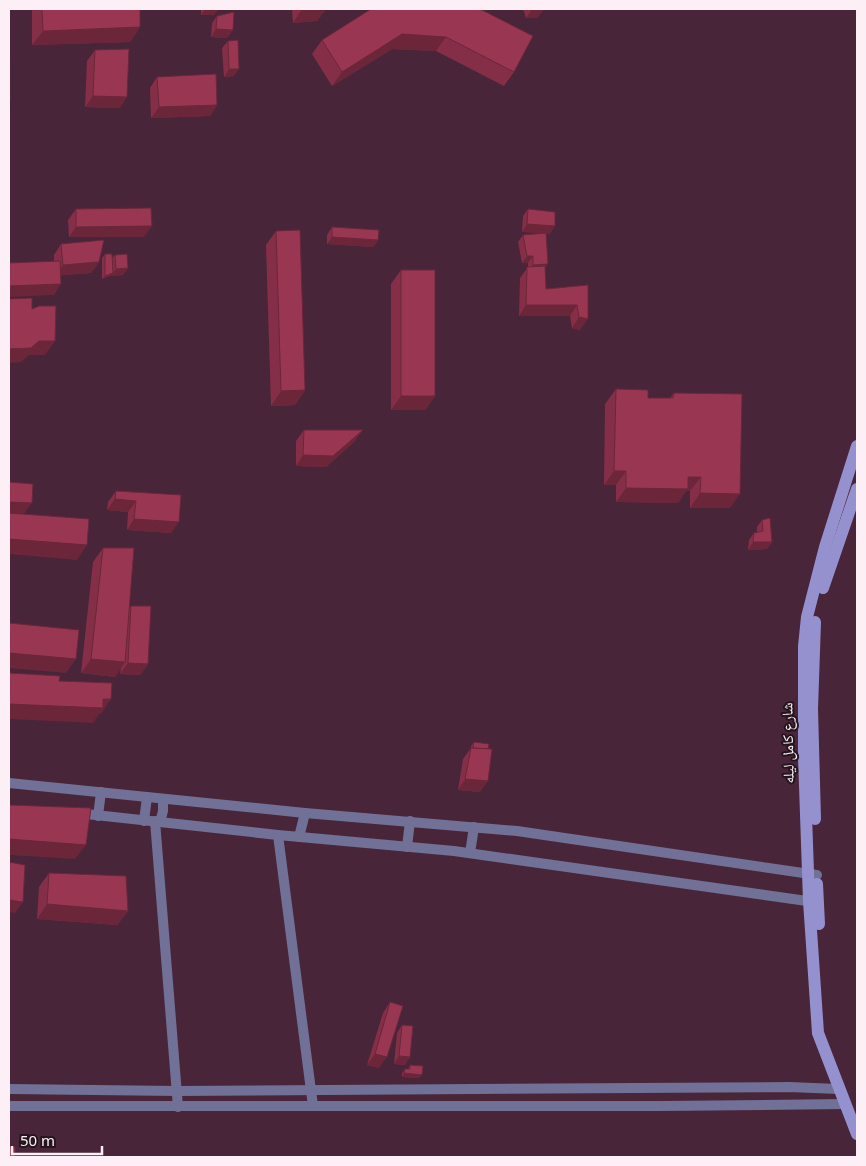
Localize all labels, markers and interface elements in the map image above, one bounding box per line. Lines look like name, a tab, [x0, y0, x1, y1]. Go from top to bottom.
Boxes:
street label: شارع كامل ليله	[776, 702, 799, 784]
scale bar	[12, 1124, 102, 1156]
text: 50 m	[20, 1130, 55, 1150]

